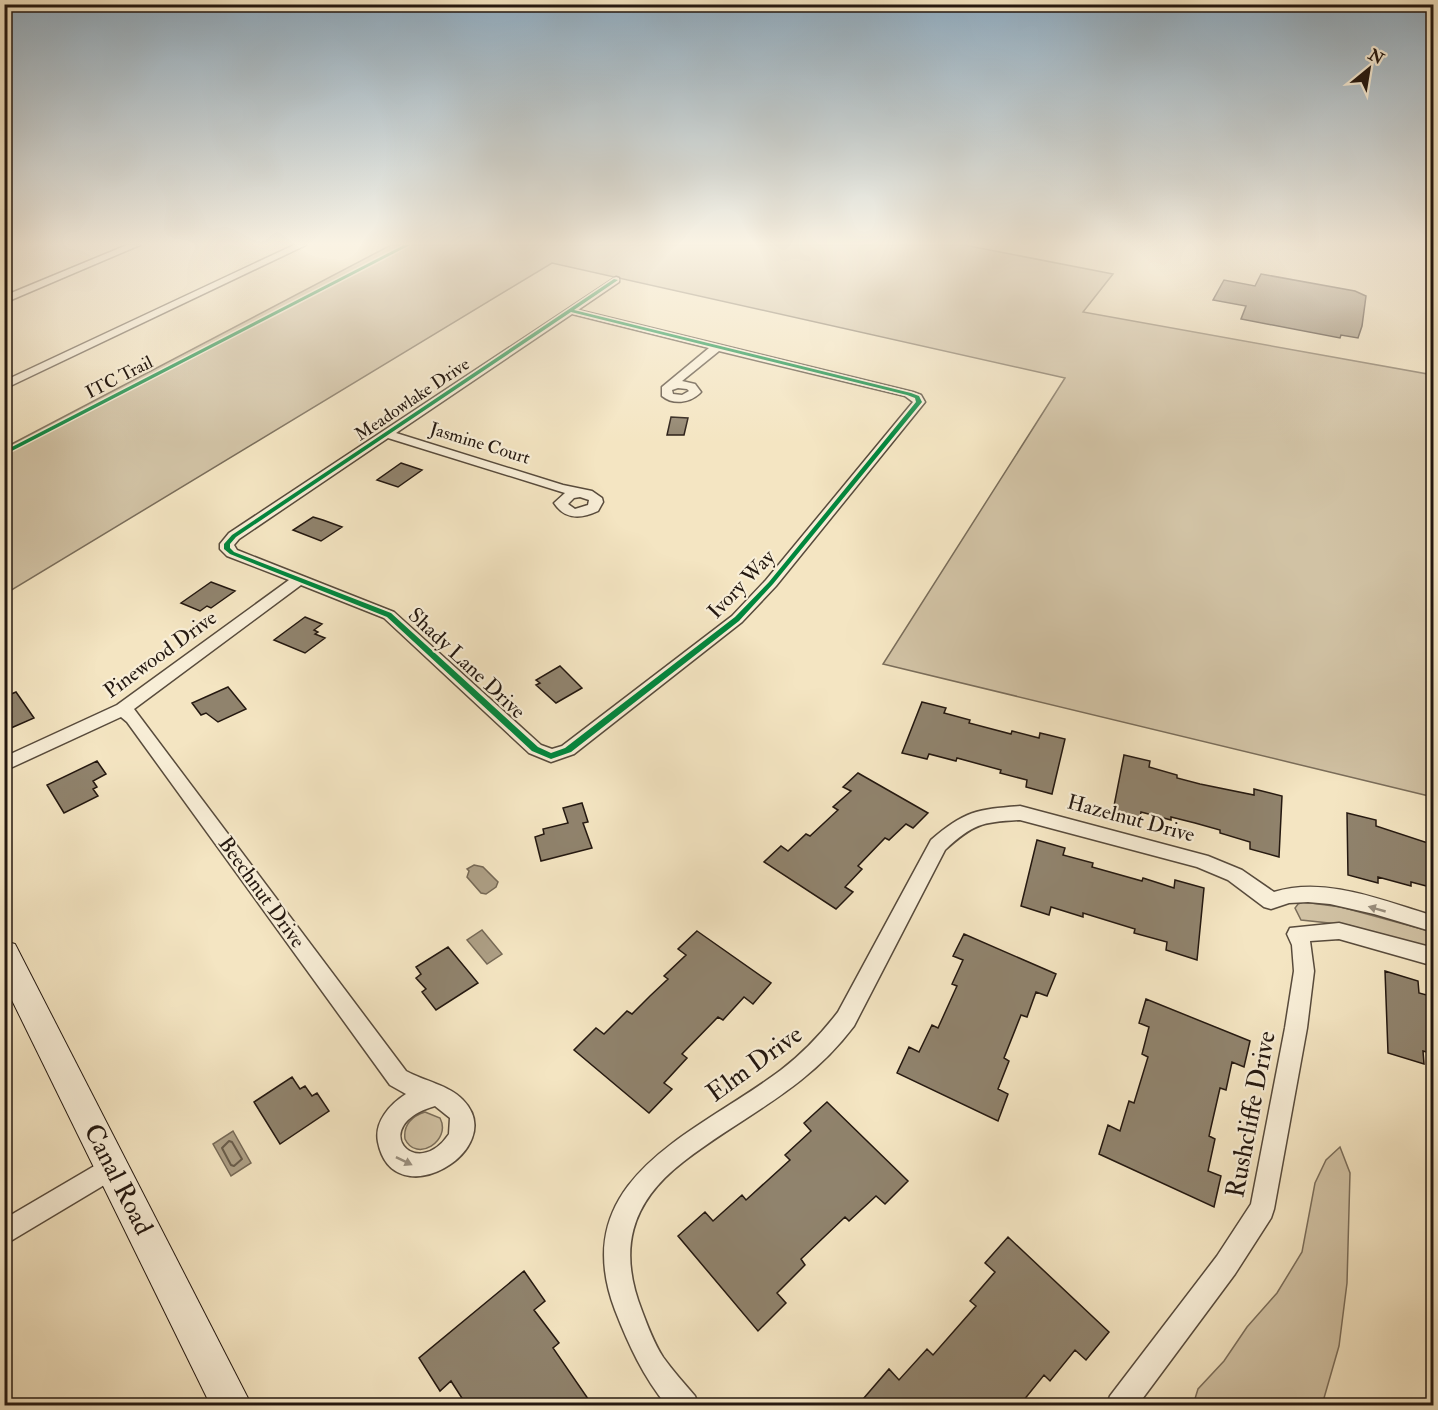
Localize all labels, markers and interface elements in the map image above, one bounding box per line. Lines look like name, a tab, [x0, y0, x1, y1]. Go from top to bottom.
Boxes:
north arrow	[1339, 39, 1399, 99]
text: N	[1364, 44, 1388, 69]
street label: ITC Trail	[82, 351, 157, 404]
street label: Meadowlake Drive	[351, 352, 474, 446]
street label: Jasmine Court	[426, 417, 533, 470]
street label: Ivory Way	[702, 544, 781, 625]
street label: Shady Lane Drive	[402, 602, 531, 725]
street label: Pinewood Drive	[98, 604, 222, 704]
street label: Hazelnut Drive	[1064, 788, 1198, 849]
street label: Beechnut Drive	[212, 831, 311, 954]
one-way arrow	[1368, 903, 1386, 913]
street label: Elm Drive	[700, 1018, 809, 1109]
street label: Rushcliffe Drive	[1219, 1028, 1283, 1200]
street label: Canal Road	[77, 1119, 160, 1240]
one-way arrow	[395, 1155, 413, 1165]

